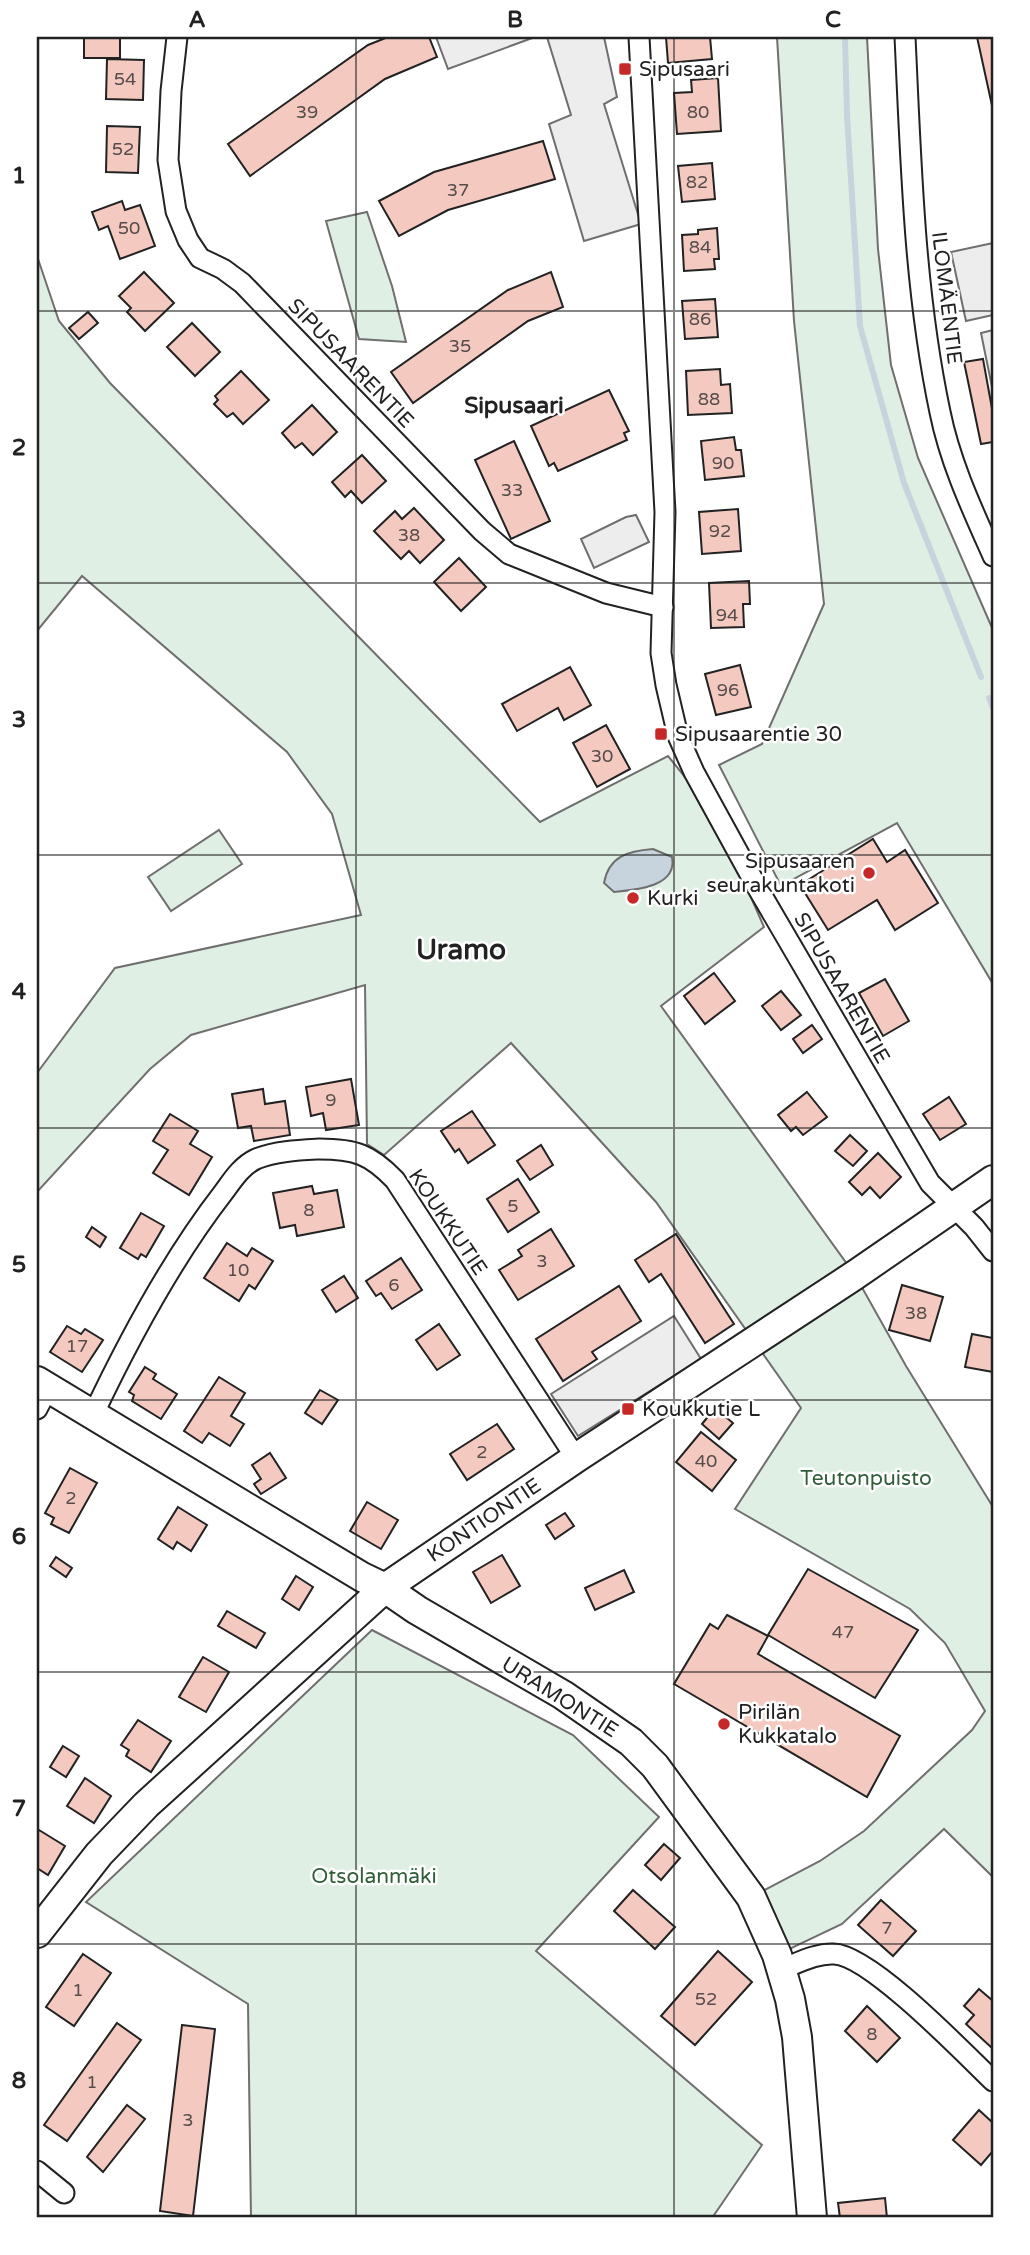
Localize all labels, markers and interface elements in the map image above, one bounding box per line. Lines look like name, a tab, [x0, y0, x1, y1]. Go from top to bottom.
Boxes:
text: A	[188, 6, 206, 34]
text: B	[507, 6, 523, 34]
text: C	[825, 6, 841, 34]
place label: Sipusaari	[639, 57, 730, 82]
marker: Sipusaari	[617, 61, 633, 77]
house number: 54	[114, 68, 136, 90]
house number: 39	[296, 101, 318, 123]
house number: 80	[687, 101, 709, 123]
house number: 52	[112, 138, 134, 160]
text: 1	[12, 162, 26, 190]
house number: 82	[686, 171, 708, 193]
house number: 37	[447, 179, 469, 201]
house number: 50	[118, 217, 140, 239]
street label: ILOMÄENTIE	[926, 230, 967, 366]
house number: 84	[689, 236, 711, 258]
street label: SIPUSAARENTIE	[283, 293, 419, 433]
house number: 86	[689, 308, 711, 330]
house number: 35	[449, 335, 471, 357]
house number: 88	[698, 388, 720, 410]
district label: Sipusaari	[464, 392, 564, 420]
text: 2	[12, 434, 26, 462]
house number: 90	[712, 452, 734, 474]
house number: 33	[501, 479, 523, 501]
house number: 92	[709, 520, 731, 542]
house number: 38	[398, 524, 420, 546]
house number: 94	[716, 604, 738, 626]
house number: 96	[717, 679, 739, 701]
text: 3	[12, 706, 26, 734]
place label: Sipusaarentie 30	[675, 722, 842, 747]
marker: Sipusaarentie 30	[653, 726, 669, 742]
house number: 30	[591, 745, 613, 767]
place label: Sipusaaren seurakuntakoti	[707, 849, 855, 898]
marker: Sipusaaren seurakuntakoti	[861, 865, 877, 881]
place label: Kurki	[647, 886, 699, 911]
marker: Kurki	[625, 890, 641, 906]
street label: SIPUSAARENTIE	[788, 908, 895, 1068]
district label: Uramo	[416, 933, 506, 967]
text: 4	[12, 978, 27, 1006]
house number: 9	[325, 1089, 337, 1111]
street label: KOUKKUTIE	[403, 1164, 492, 1280]
house number: 5	[507, 1195, 519, 1217]
house number: 8	[303, 1199, 315, 1221]
house number: 3	[536, 1250, 548, 1272]
text: 5	[12, 1251, 26, 1279]
house number: 10	[227, 1259, 249, 1281]
house number: 6	[388, 1274, 400, 1296]
house number: 38	[905, 1302, 927, 1324]
house number: 17	[66, 1335, 88, 1357]
place label: Koukkutie L	[642, 1397, 760, 1422]
marker: Koukkutie L	[620, 1401, 636, 1417]
house number: 2	[476, 1441, 488, 1463]
house number: 40	[695, 1450, 717, 1472]
park label: Teutonpuisto	[800, 1466, 932, 1491]
street label: KONTIONTIE	[422, 1473, 546, 1568]
house number: 2	[65, 1487, 77, 1509]
text: 6	[12, 1523, 26, 1551]
house number: 47	[832, 1621, 854, 1643]
street label: URAMONTIE	[497, 1652, 623, 1743]
place label: Pirilän Kukkatalo	[738, 1700, 837, 1749]
marker: Pirilän Kukkatalo	[716, 1716, 732, 1732]
text: 7	[12, 1795, 26, 1823]
park label: Otsolanmäki	[311, 1864, 437, 1889]
house number: 7	[881, 1917, 893, 1939]
house number: 1	[72, 1979, 84, 2001]
house number: 52	[695, 1988, 717, 2010]
house number: 8	[866, 2023, 878, 2045]
text: 8	[12, 2067, 26, 2095]
house number: 1	[86, 2071, 98, 2093]
house number: 3	[182, 2109, 194, 2131]

